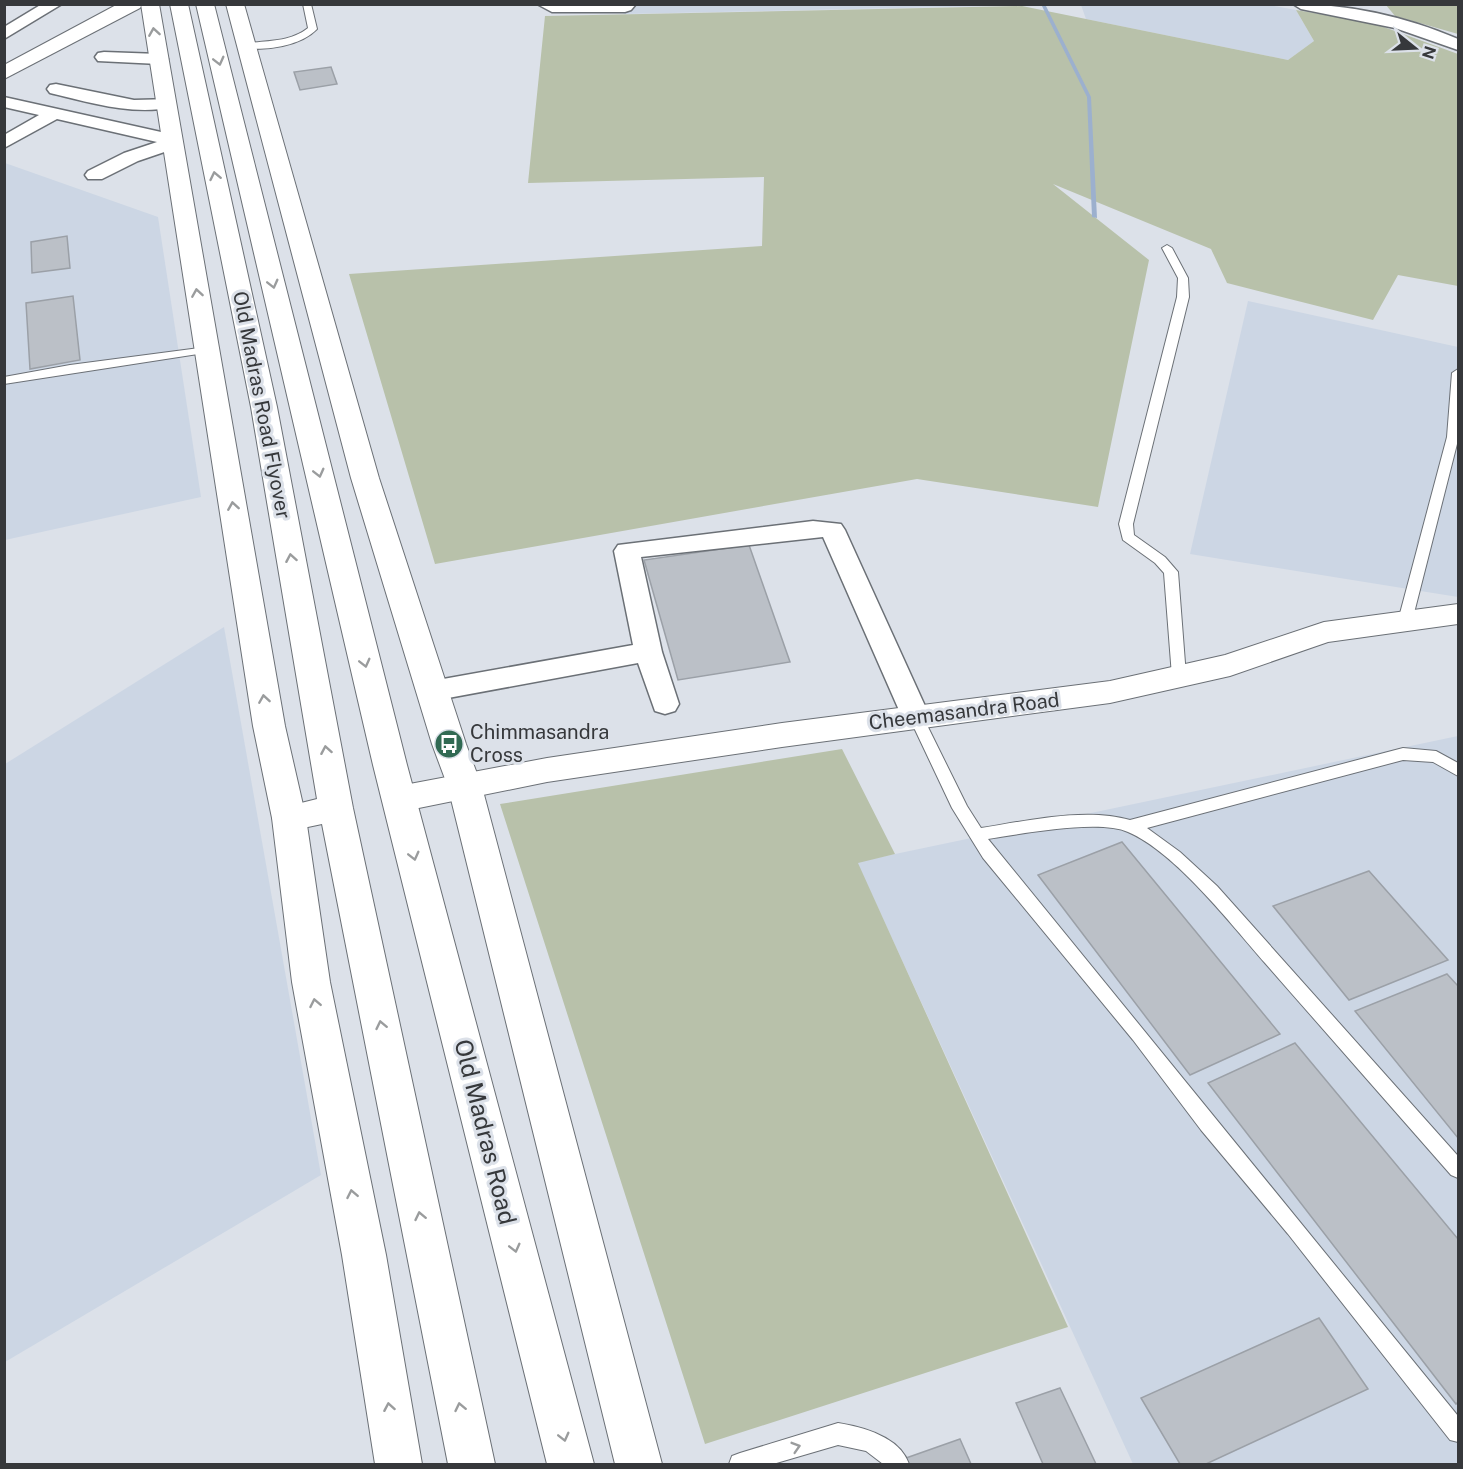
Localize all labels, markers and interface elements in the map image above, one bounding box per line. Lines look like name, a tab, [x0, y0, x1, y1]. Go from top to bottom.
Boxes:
north arrow	[1385, 18, 1445, 78]
one-way arrow	[148, 27, 161, 37]
text: N	[1418, 44, 1440, 61]
one-way arrow	[211, 56, 224, 66]
one-way arrow	[209, 171, 222, 181]
one-way arrow	[265, 279, 278, 289]
one-way arrow	[192, 288, 204, 297]
street label: Old Madras Road Flyover	[228, 289, 296, 521]
one-way arrow	[312, 468, 325, 478]
one-way arrow	[227, 502, 239, 511]
one-way arrow	[285, 554, 298, 564]
one-way arrow	[358, 658, 371, 668]
street label: Cheemasandra Road	[867, 687, 1061, 735]
one-way arrow	[258, 694, 271, 704]
place label: Chimmasandra Cross	[470, 720, 609, 767]
bus stop icon: Chimmasandra Cross	[433, 728, 465, 760]
one-way arrow	[320, 745, 333, 755]
one-way arrow	[406, 851, 419, 861]
one-way arrow	[309, 998, 322, 1008]
one-way arrow	[375, 1021, 388, 1031]
street label: Old Madras Road	[449, 1036, 523, 1227]
one-way arrow	[346, 1189, 359, 1199]
one-way arrow	[415, 1212, 428, 1222]
one-way arrow	[508, 1242, 520, 1253]
one-way arrow	[383, 1402, 396, 1412]
one-way arrow	[454, 1402, 467, 1412]
one-way arrow	[556, 1432, 569, 1442]
one-way arrow	[790, 1442, 801, 1454]

